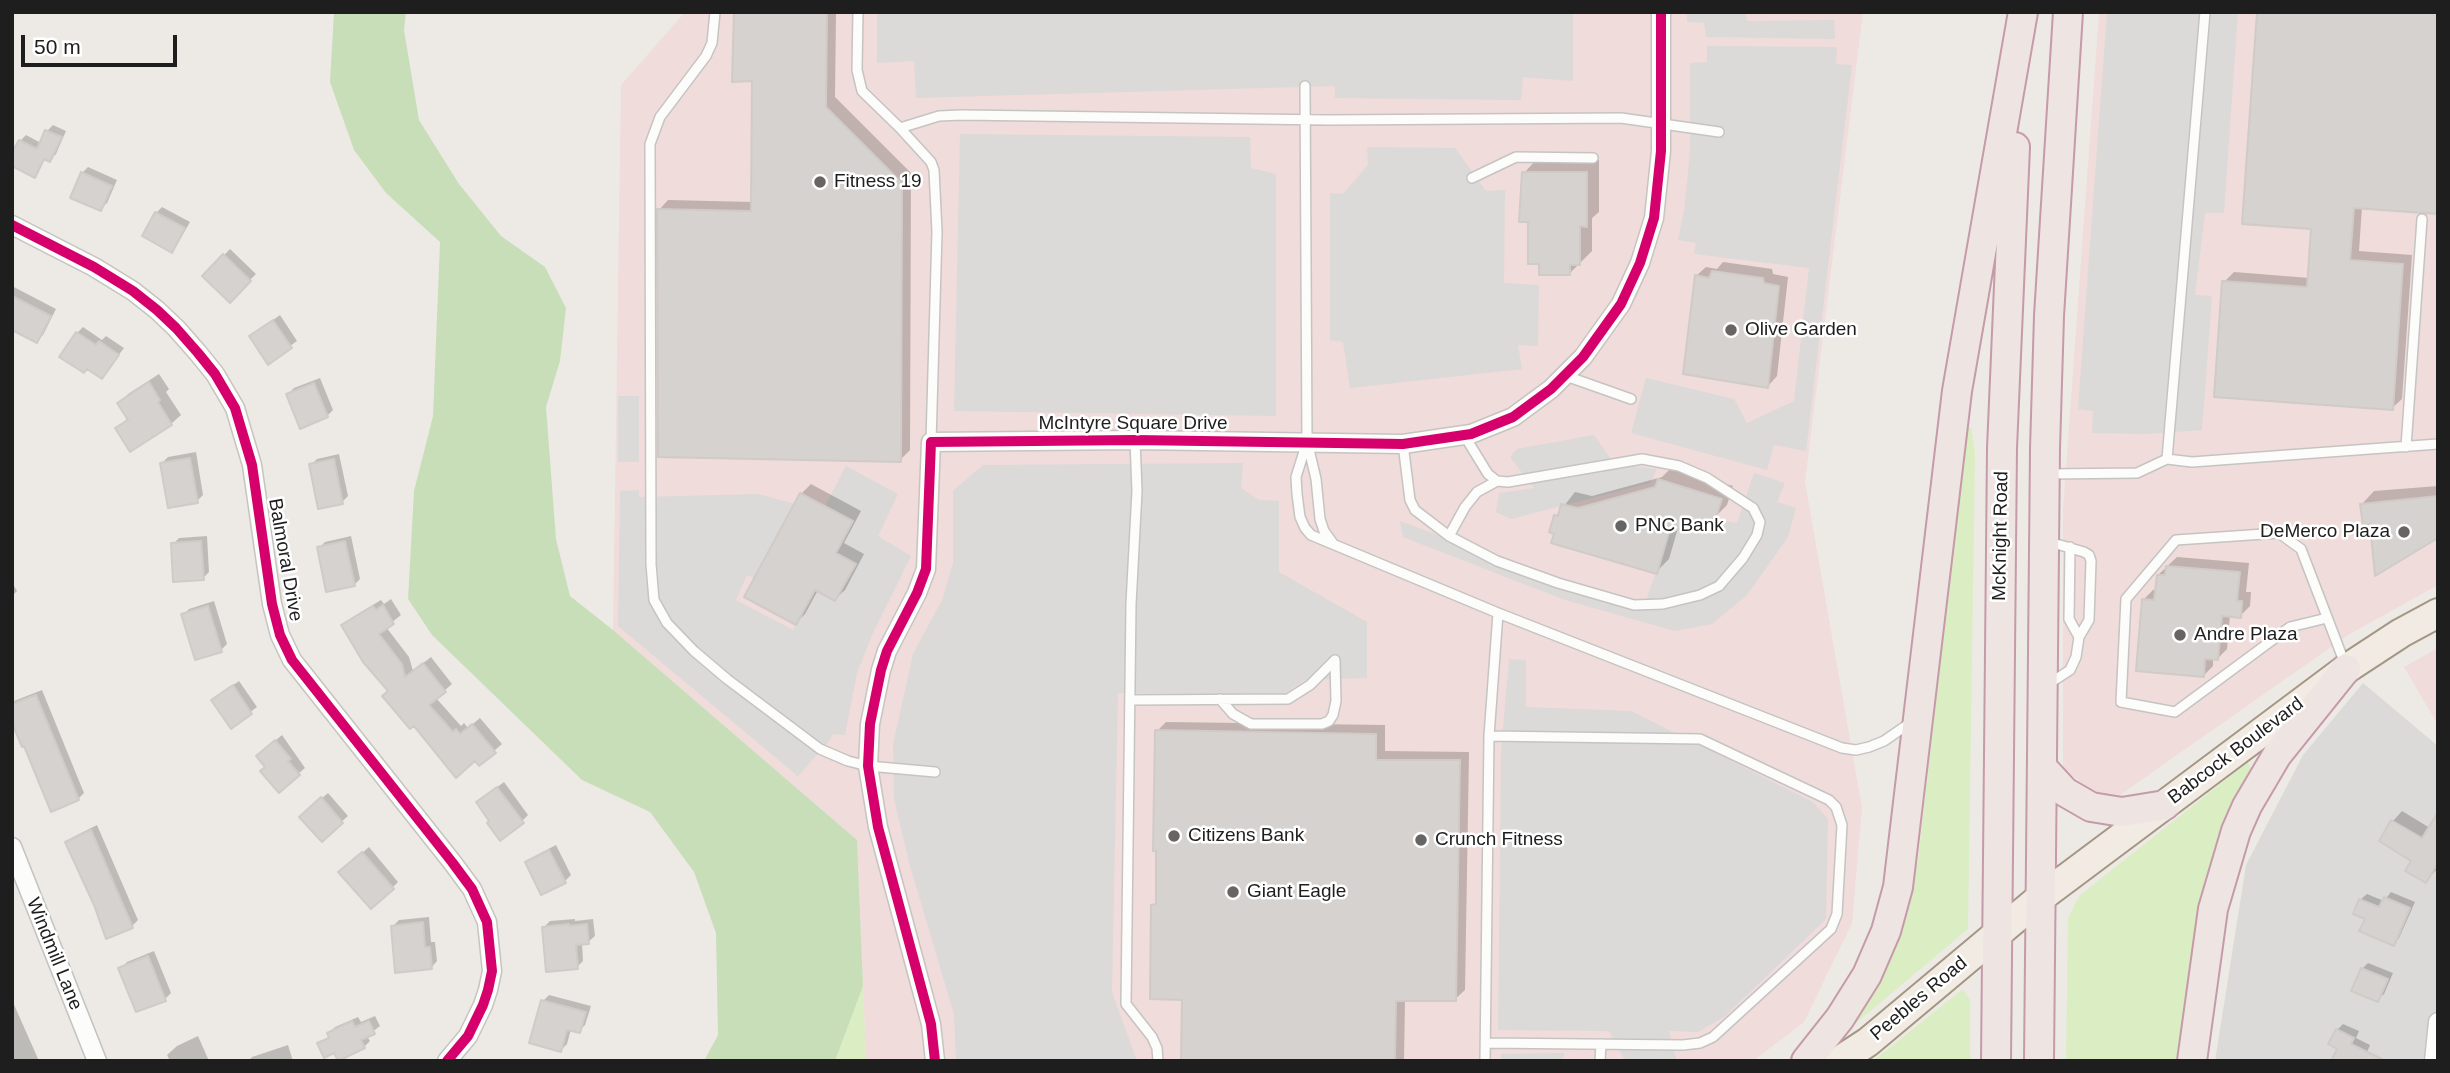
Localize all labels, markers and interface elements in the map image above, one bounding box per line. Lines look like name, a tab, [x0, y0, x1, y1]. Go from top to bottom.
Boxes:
scale bar	[24, 21, 180, 65]
text: 50 m	[34, 35, 81, 58]
place label: Fitness 19	[834, 171, 922, 193]
marker: Fitness 19	[812, 174, 828, 190]
place label: Olive Garden	[1745, 319, 1857, 341]
marker: Olive Garden	[1723, 322, 1739, 338]
street label: McIntyre Square Drive	[1038, 413, 1228, 435]
street label: McKnight Road	[1988, 471, 2014, 601]
street label: Balmoral Drive	[263, 497, 307, 623]
place label: PNC Bank	[1635, 515, 1724, 537]
marker: PNC Bank	[1613, 518, 1629, 534]
place label: DeMerco Plaza	[2260, 521, 2390, 543]
marker: DeMerco Plaza	[2396, 524, 2412, 540]
place label: Andre Plaza	[2194, 624, 2298, 646]
marker: Andre Plaza	[2172, 627, 2188, 643]
street label: Babcock Boulevard	[2164, 693, 2308, 809]
place label: Citizens Bank	[1188, 825, 1304, 847]
marker: Citizens Bank	[1166, 828, 1182, 844]
place label: Crunch Fitness	[1435, 829, 1563, 851]
marker: Crunch Fitness	[1413, 832, 1429, 848]
place label: Giant Eagle	[1247, 881, 1346, 903]
marker: Giant Eagle	[1225, 884, 1241, 900]
street label: Windmill Lane	[21, 894, 87, 1014]
street label: Peebles Road	[1866, 952, 1972, 1046]

